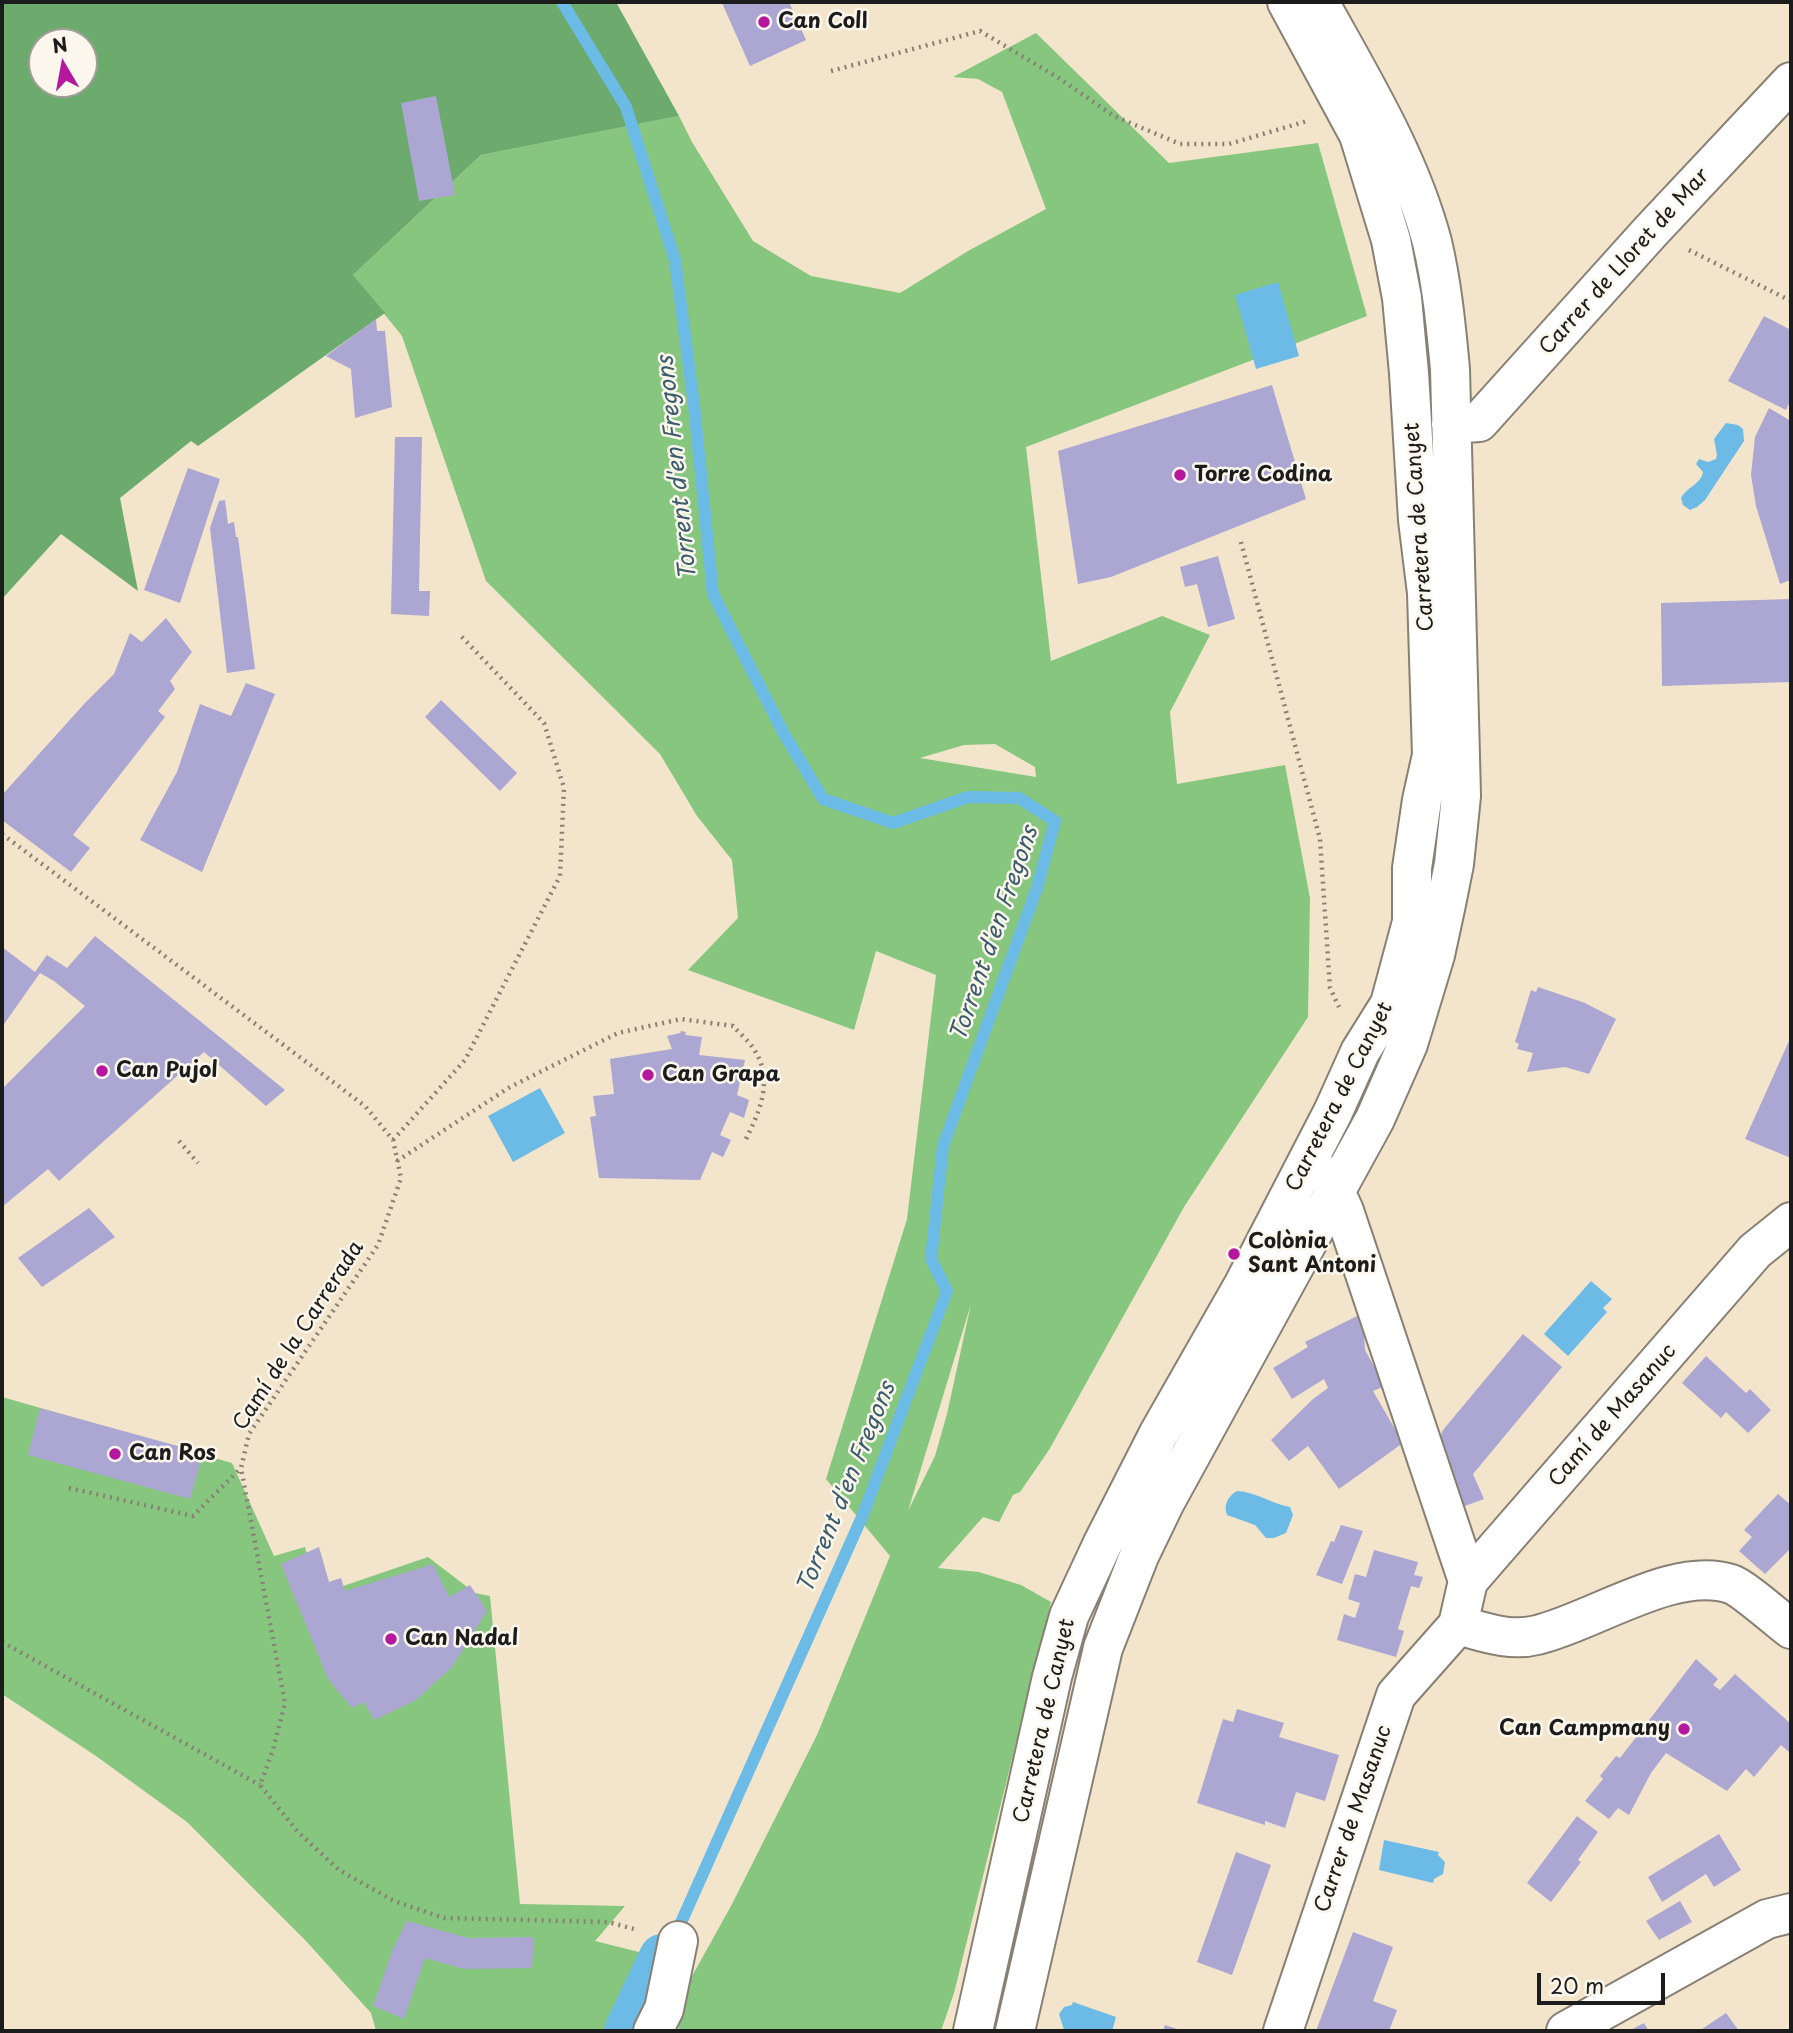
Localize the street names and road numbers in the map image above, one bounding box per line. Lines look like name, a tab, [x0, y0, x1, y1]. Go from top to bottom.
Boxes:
street label: Carrer de Lloret de Mar	[1535, 164, 1715, 360]
street label: Carretera de Canyet	[1400, 422, 1440, 632]
street label: Carretera de Canyet	[1281, 998, 1399, 1196]
street label: Camí de la Carrerada	[228, 1237, 370, 1435]
street label: Camí de Masanuc	[1544, 1339, 1682, 1493]
street label: Carretera de Canyet	[1009, 1616, 1081, 1826]
street label: Carrer de Masanuc	[1310, 1722, 1398, 1916]

